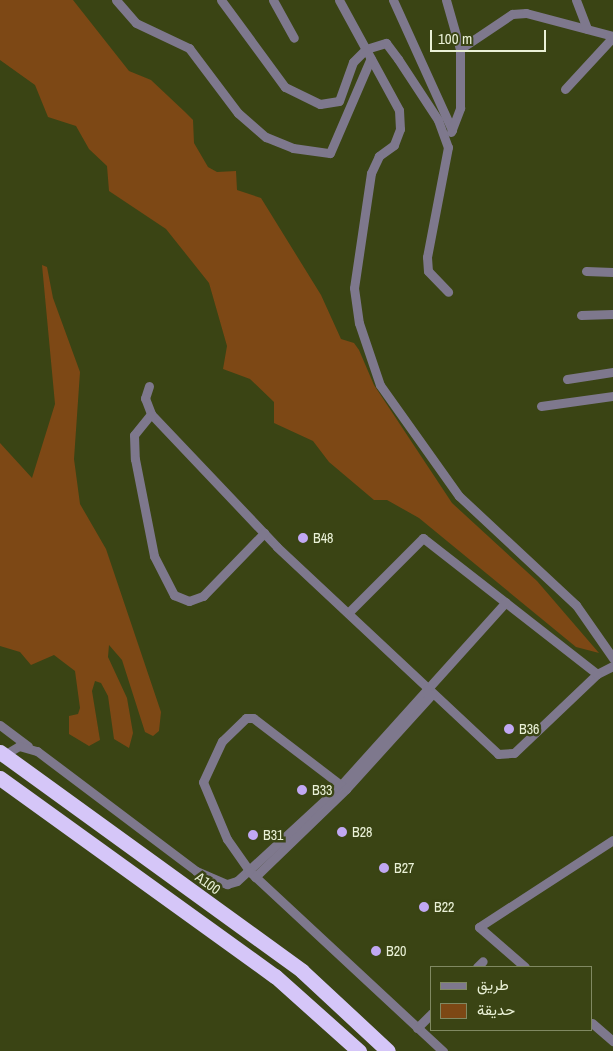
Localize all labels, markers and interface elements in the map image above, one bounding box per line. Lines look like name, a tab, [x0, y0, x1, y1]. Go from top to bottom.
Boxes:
scale bar	[433, 20, 549, 52]
text: 100 m	[438, 28, 472, 49]
place label: B48	[313, 530, 333, 546]
marker: B48	[297, 532, 309, 544]
place label: B36	[519, 721, 539, 737]
marker: B36	[503, 723, 515, 735]
place label: B33	[312, 782, 332, 798]
marker: B33	[296, 784, 308, 796]
place label: B28	[352, 824, 372, 840]
marker: B28	[336, 826, 348, 838]
place label: B31	[263, 827, 283, 843]
marker: B31	[247, 829, 259, 841]
place label: B27	[394, 860, 414, 876]
marker: B27	[378, 862, 390, 874]
street label: A100	[192, 868, 224, 898]
place label: B22	[434, 899, 454, 915]
marker: B22	[418, 901, 430, 913]
place label: B20	[386, 943, 406, 959]
marker: B20	[370, 945, 382, 957]
legend	[430, 966, 593, 1031]
text: طريق	[477, 974, 509, 995]
text: حديقة	[477, 999, 515, 1020]

